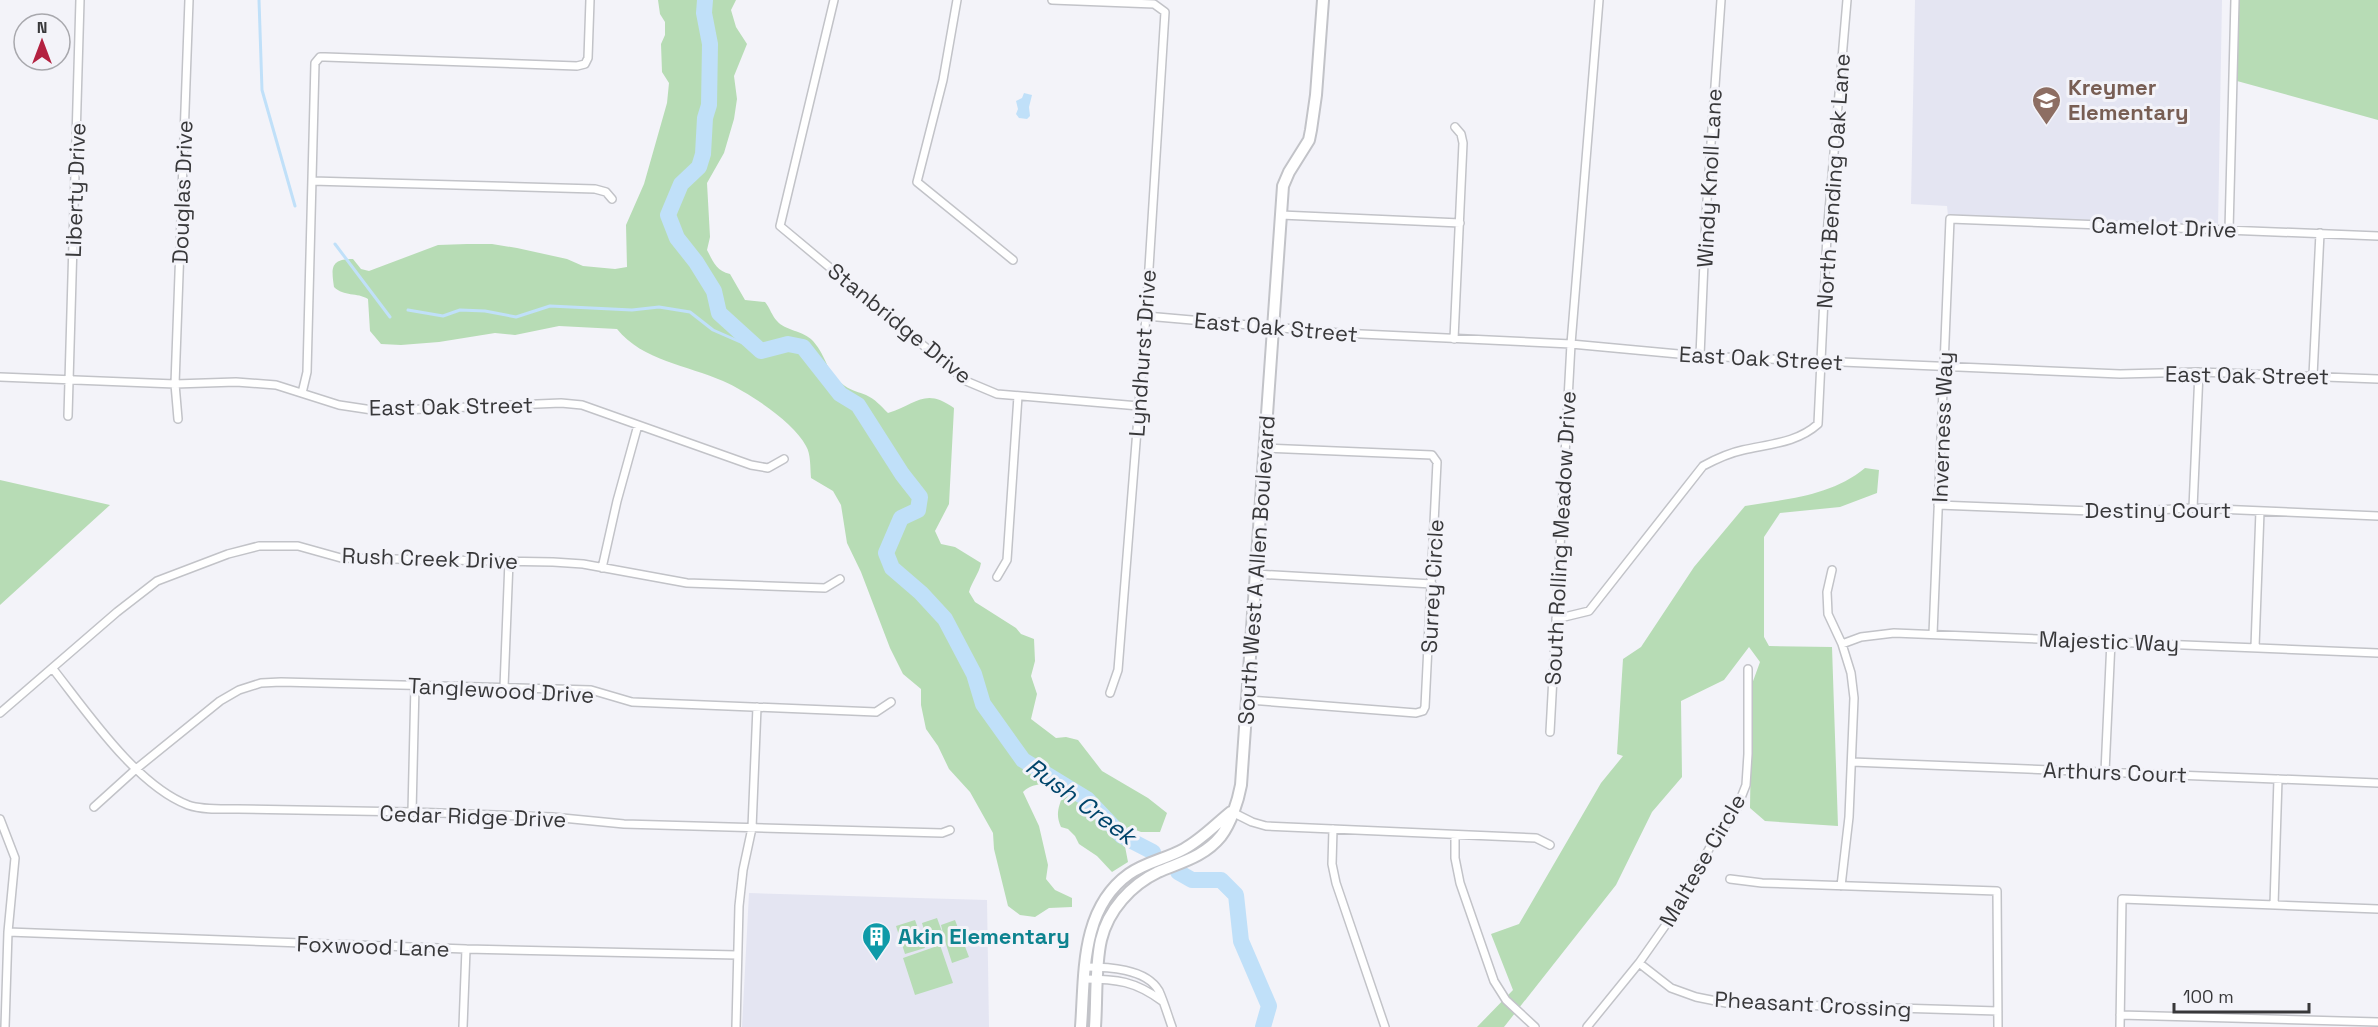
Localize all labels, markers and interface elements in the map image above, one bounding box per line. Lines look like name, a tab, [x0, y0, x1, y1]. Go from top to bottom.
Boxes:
north arrow	[12, 12, 72, 72]
text: N	[37, 17, 47, 38]
street label: North Bending Oak Lane	[1810, 52, 1856, 310]
place label: Kreymer Elementary	[2068, 73, 2188, 126]
school or university icon: Kreymer Elementary	[2031, 84, 2063, 126]
street label: Windy Knoll Lane	[1690, 88, 1728, 268]
street label: Douglas Drive	[166, 120, 198, 264]
street label: Liberty Drive	[59, 122, 91, 258]
street label: Camelot Drive	[2091, 210, 2237, 244]
street label: Stanbridge Drive	[822, 256, 978, 390]
street label: Lyndhurst Drive	[1122, 268, 1162, 438]
street label: East Oak Street	[1193, 306, 1359, 348]
street label: East Oak Street	[1678, 340, 1844, 376]
street label: Inverness Way	[1925, 351, 1959, 503]
street label: East Oak Street	[2165, 360, 2329, 390]
street label: South Rolling Meadow Drive	[1538, 390, 1582, 686]
street label: East Oak Street	[369, 391, 533, 421]
street label: South West A Allen Boulevard	[1231, 414, 1281, 726]
street label: Destiny Court	[2085, 496, 2231, 524]
street label: Surrey Circle	[1415, 518, 1449, 654]
street label: Rush Creek Drive	[341, 541, 519, 575]
street label: Majestic Way	[2038, 625, 2180, 657]
street label: Tanglewood Drive	[407, 671, 595, 709]
water label: Rush Creek	[1020, 751, 1145, 853]
street label: Arthurs Court	[2043, 755, 2187, 789]
street label: Maltese Circle	[1653, 788, 1751, 932]
street label: Cedar Ridge Drive	[379, 799, 567, 833]
building icon: Akin Elementary	[861, 920, 893, 962]
place label: Akin Elementary	[898, 922, 1070, 950]
street label: Foxwood Lane	[296, 929, 450, 963]
scale bar	[2174, 976, 2309, 1014]
street label: Pheasant Crossing	[1714, 985, 1912, 1023]
text: 100 m	[2183, 985, 2234, 1008]

